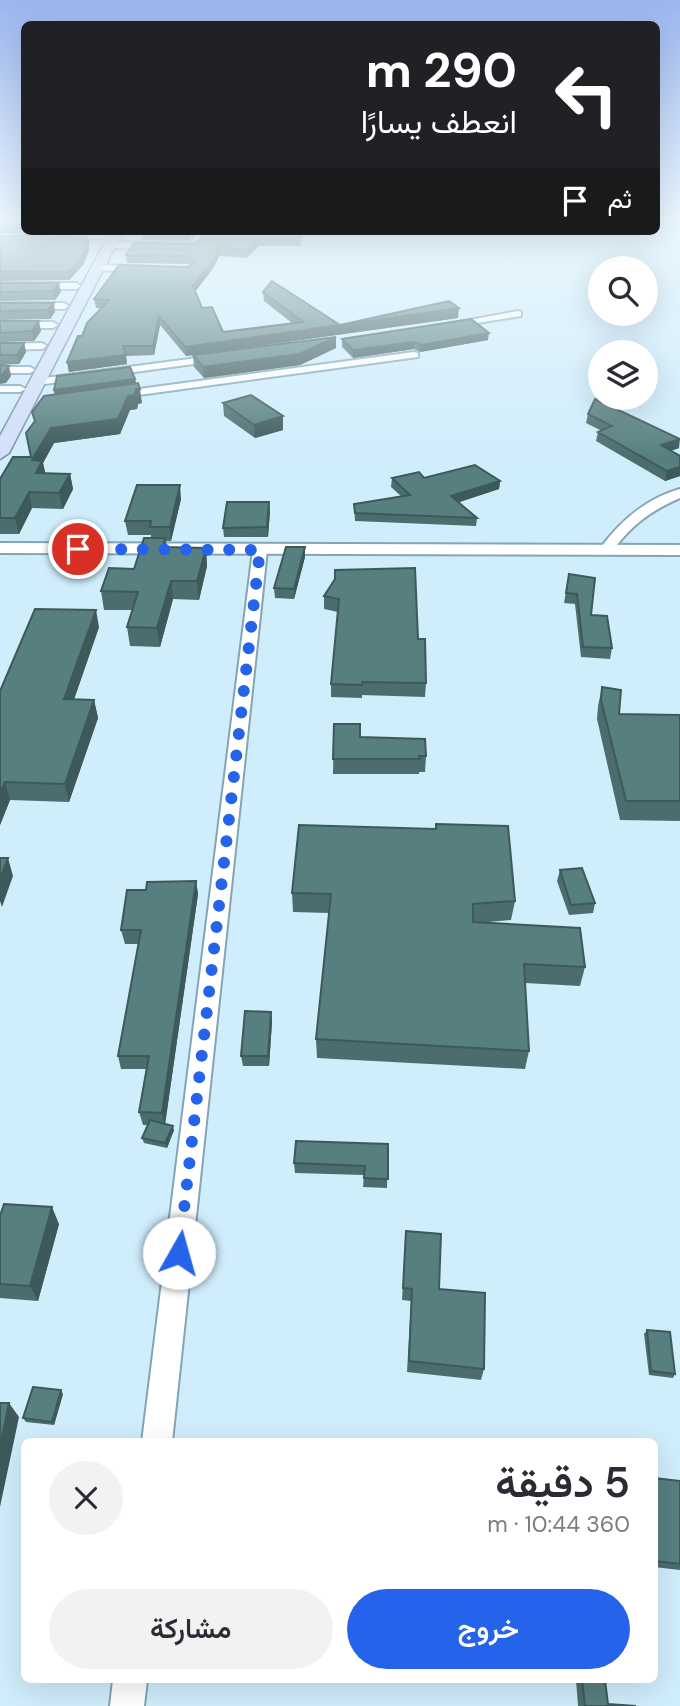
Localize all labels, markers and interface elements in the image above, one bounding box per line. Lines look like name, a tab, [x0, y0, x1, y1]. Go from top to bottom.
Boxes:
text: 290 m	[366, 38, 517, 102]
icon: left	[541, 49, 632, 140]
text: انعطف يسارًا	[361, 101, 517, 143]
icon: arrive	[556, 182, 594, 220]
text: ثم	[608, 182, 632, 216]
map controls	[588, 256, 658, 410]
button: search	[588, 256, 658, 326]
button: layers	[588, 340, 658, 410]
pin	[48, 519, 108, 579]
icon: arrive	[59, 530, 97, 568]
position arrow	[142, 1216, 216, 1290]
text: 5 دقيقة	[495, 1455, 630, 1510]
button: close	[49, 1461, 123, 1535]
text: 360 m · 10:44	[487, 1509, 630, 1539]
button: مشاركة	[49, 1589, 333, 1669]
button: خروج	[347, 1589, 630, 1669]

